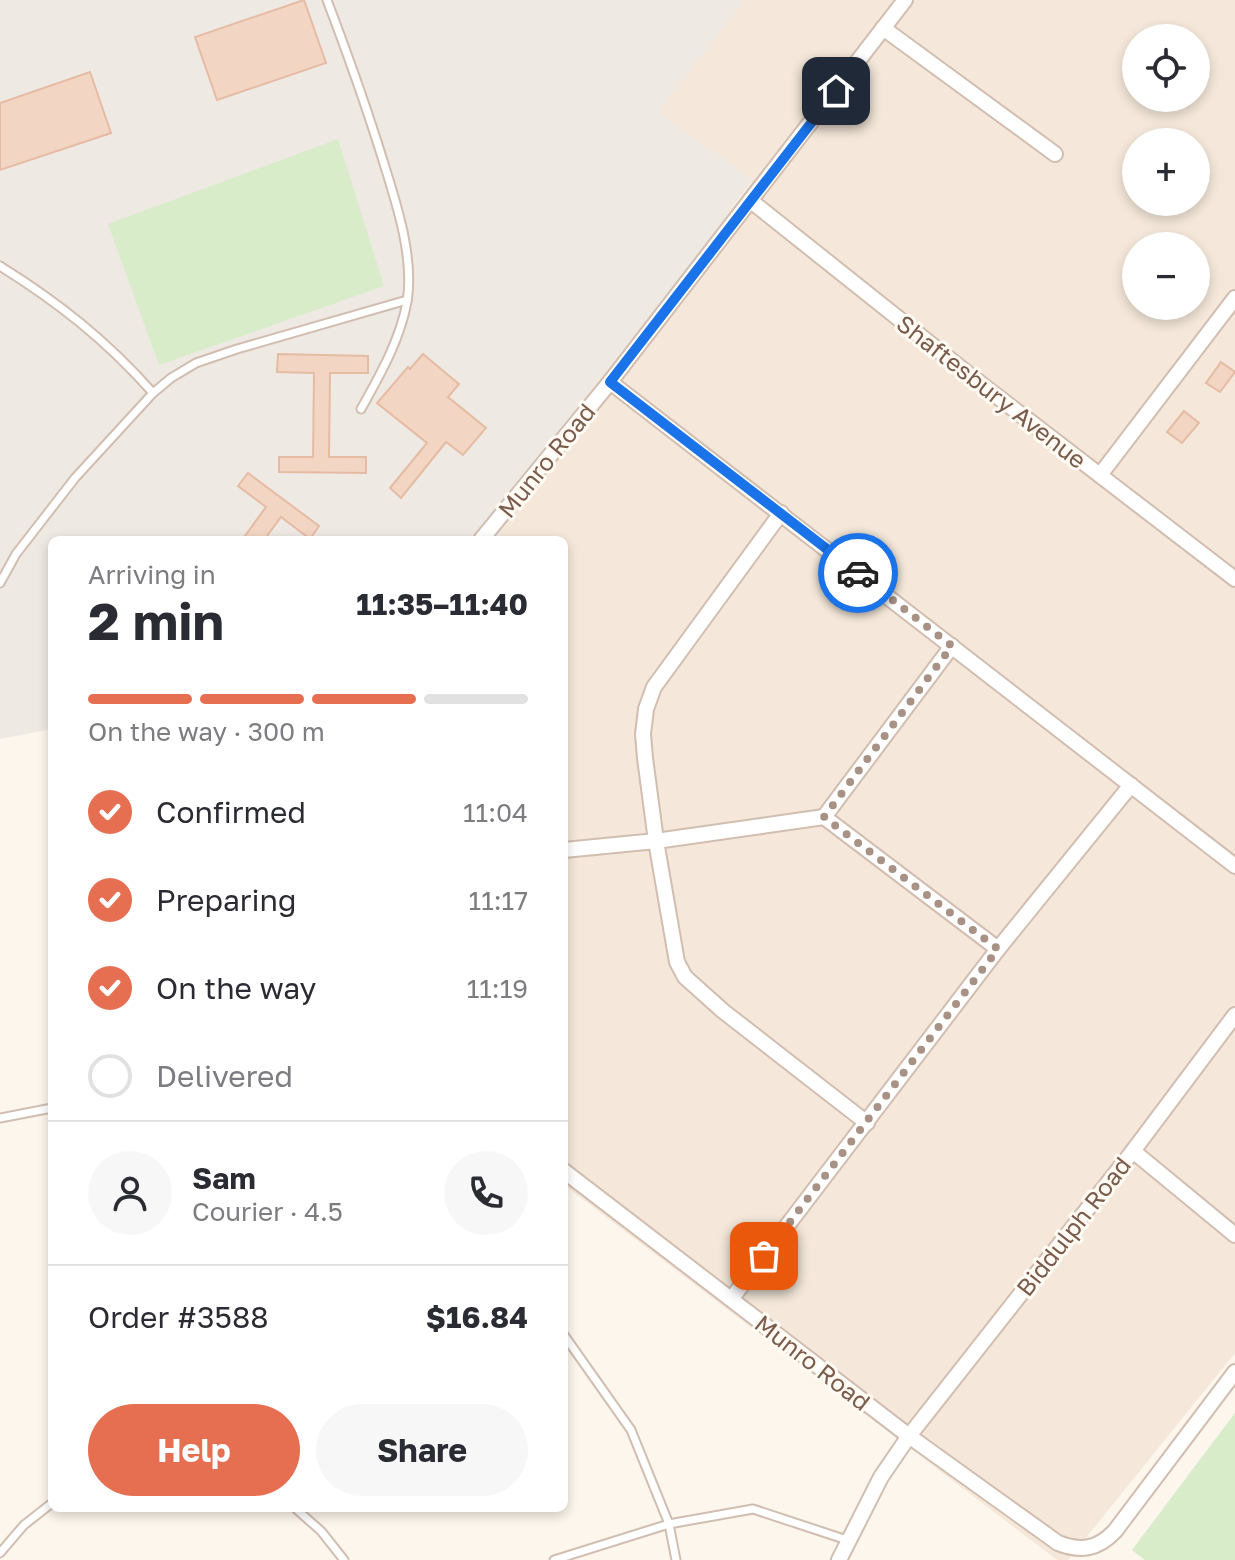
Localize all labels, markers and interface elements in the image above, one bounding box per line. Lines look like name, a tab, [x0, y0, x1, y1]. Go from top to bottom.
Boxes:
map controls	[1122, 24, 1210, 320]
button: locate	[1122, 24, 1210, 112]
pin	[802, 57, 870, 125]
icon: home	[814, 69, 858, 113]
button: +	[1122, 128, 1210, 216]
button: −	[1122, 232, 1210, 320]
street label: Shaftesbury Avenue	[891, 308, 1093, 474]
street label: Munro Road	[491, 397, 601, 523]
courier	[818, 533, 898, 613]
icon: car	[836, 551, 880, 595]
text: Arriving in	[88, 559, 216, 590]
text: 11:35–11:40	[356, 586, 528, 622]
text: 2 min	[88, 589, 224, 651]
text: On the way · 300 m	[88, 716, 325, 747]
icon: check	[88, 790, 132, 834]
text: Confirmed	[156, 794, 306, 830]
text: 11:04	[463, 797, 528, 828]
icon: check	[88, 878, 132, 922]
text: Preparing	[156, 882, 297, 918]
text: 11:17	[469, 885, 528, 916]
icon: check	[88, 966, 132, 1010]
text: On the way	[156, 970, 316, 1006]
text: 11:19	[467, 973, 528, 1004]
text: Delivered	[156, 1058, 293, 1094]
button: person	[88, 1151, 172, 1235]
button: phone	[444, 1151, 528, 1235]
street label: Biddulph Road	[1010, 1151, 1136, 1301]
text: Sam	[192, 1160, 256, 1196]
text: Courier · 4.5	[192, 1196, 343, 1227]
pin	[730, 1222, 798, 1290]
icon: bag	[742, 1234, 786, 1278]
text: Order #3588	[88, 1299, 269, 1335]
text: $16.84	[426, 1299, 528, 1335]
street label: Munro Road	[750, 1308, 876, 1416]
button: Help	[88, 1404, 300, 1496]
button: Share	[316, 1404, 528, 1496]

